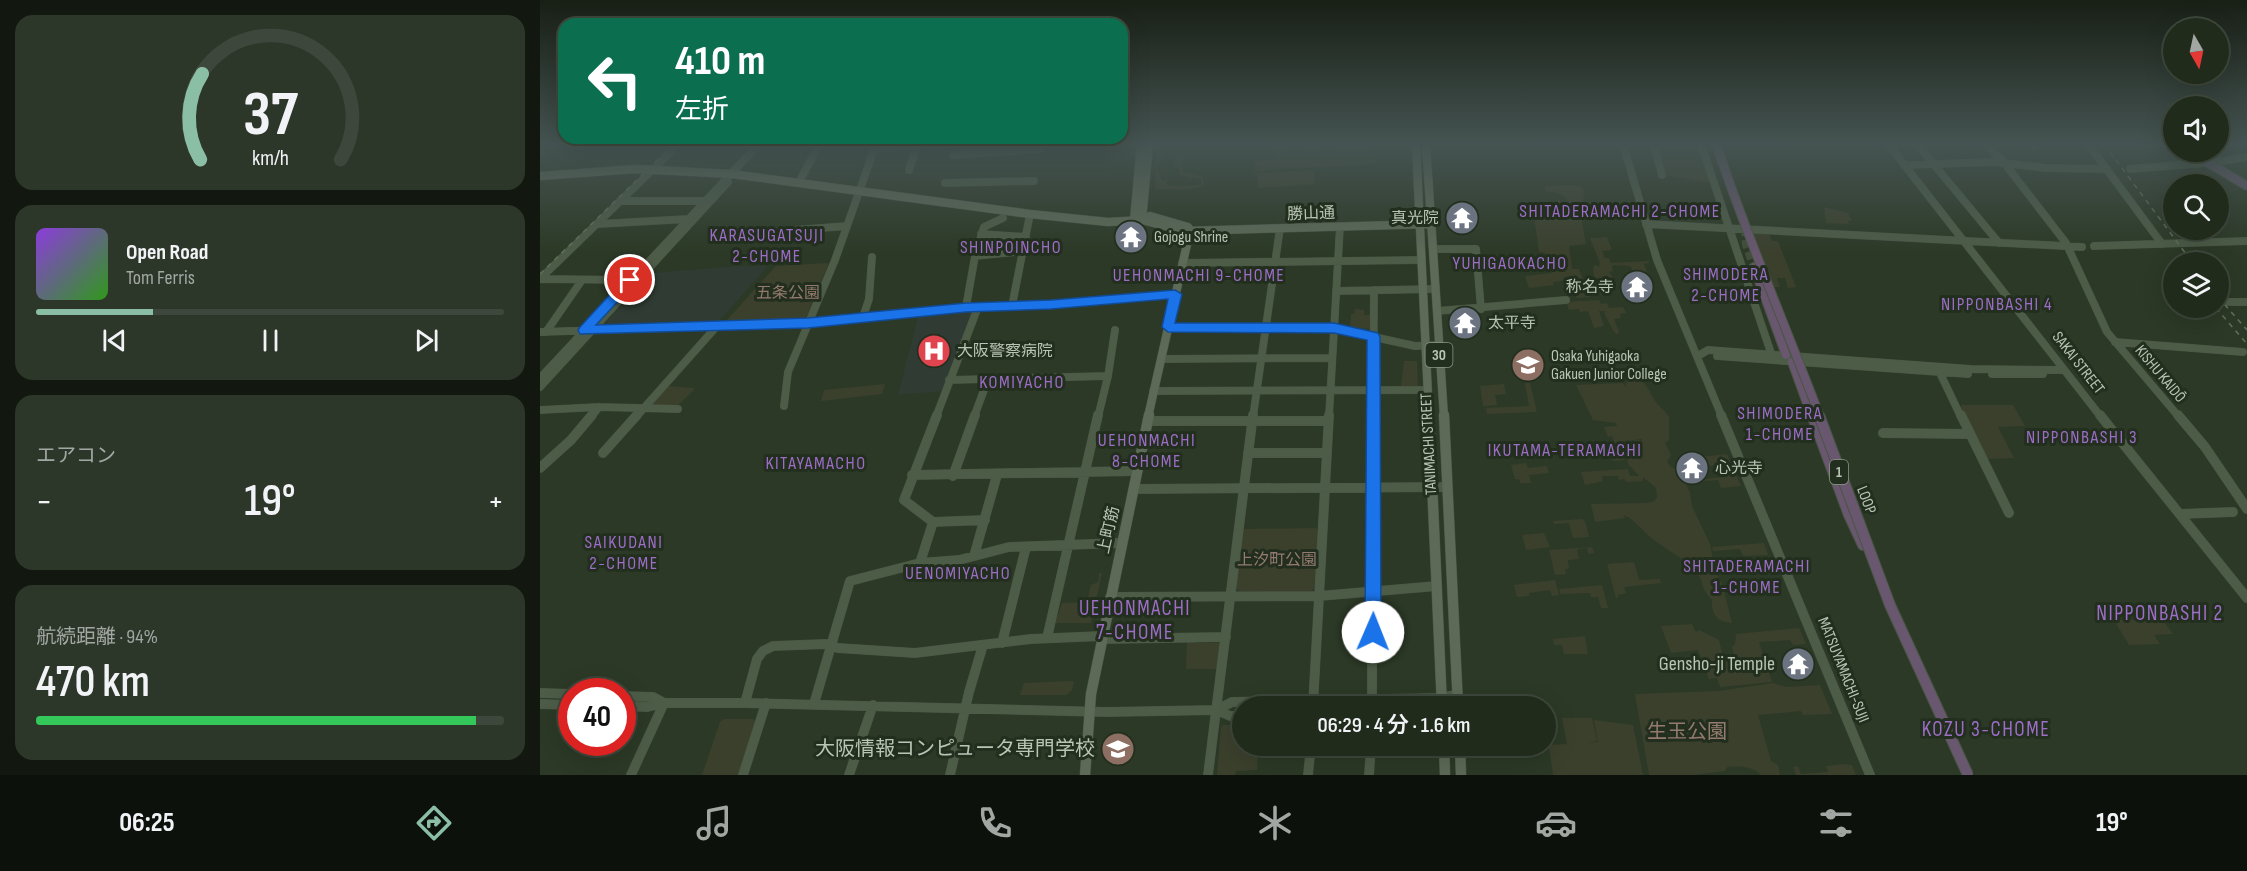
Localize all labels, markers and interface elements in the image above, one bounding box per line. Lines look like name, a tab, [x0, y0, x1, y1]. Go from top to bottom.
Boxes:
north arrow	[2163, 18, 2229, 84]
map controls	[2163, 18, 2229, 318]
text: 410 m	[675, 36, 765, 87]
icon: left	[576, 42, 654, 120]
text: 37	[242, 78, 298, 153]
text: 左折	[675, 94, 729, 126]
button: sound	[2163, 96, 2229, 162]
text: km/h	[251, 146, 289, 171]
button: search	[2163, 174, 2229, 240]
temple icon: 真光院	[1444, 200, 1480, 236]
district label: SHITADERAMACHI 2-CHOME	[1519, 201, 1721, 222]
street label: 勝山通	[1287, 204, 1335, 224]
place label: 真光院	[1391, 209, 1439, 228]
temple icon: Gojogu Shrine	[1113, 219, 1149, 255]
district label: KARASUGATSUJI 2-CHOME	[710, 225, 824, 267]
place label: Gojogu Shrine	[1154, 228, 1228, 247]
district label: SHINPOINCHO	[960, 237, 1062, 258]
text: Open Road	[126, 239, 208, 266]
button: layers	[2163, 252, 2229, 318]
district label: YUHIGAOKACHO	[1452, 253, 1568, 274]
pin	[604, 254, 655, 305]
icon: arrive	[613, 263, 646, 296]
district label: SHIMODERA 2-CHOME	[1683, 264, 1769, 306]
district label: UEHONMACHI 9-CHOME	[1113, 265, 1285, 286]
text: Tom Ferris	[126, 266, 195, 290]
temple icon: 称名寺	[1619, 269, 1655, 305]
place label: 称名寺	[1566, 278, 1614, 297]
park label: 五条公園	[756, 284, 820, 303]
district label: NIPPONBASHI 4	[1941, 294, 2053, 315]
temple icon: 太平寺	[1447, 305, 1483, 341]
place label: 太平寺	[1488, 314, 1536, 333]
icon: previous	[98, 324, 131, 357]
icon: pause	[254, 324, 287, 357]
icon: next	[410, 324, 443, 357]
street label: SAKAI STREET	[2048, 328, 2109, 398]
hospital icon: 大阪警察病院	[916, 333, 952, 369]
street label: KISHU KAIDŌ	[2131, 341, 2190, 407]
place label: 大阪警察病院	[957, 342, 1053, 361]
road number: 30	[1426, 343, 1452, 367]
school or university icon: Osaka Yuhigaoka Gakuen Junior College	[1510, 347, 1546, 383]
place label: Osaka Yuhigaoka Gakuen Junior College	[1551, 347, 1667, 384]
district label: KOMIYACHO	[979, 372, 1065, 393]
street label: TANIMACHI STREET	[1417, 392, 1441, 496]
district label: SHIMODERA 1-CHOME	[1737, 403, 1823, 445]
district label: NIPPONBASHI 3	[2026, 427, 2138, 448]
district label: UEHONMACHI 8-CHOME	[1098, 430, 1196, 472]
district label: IKUTAMA-TERAMACHI	[1488, 440, 1642, 461]
text: エアコン	[36, 444, 116, 468]
temple icon: 心光寺	[1674, 450, 1710, 486]
district label: KITAYAMACHO	[765, 453, 867, 474]
place label: 心光寺	[1715, 459, 1763, 478]
road number: 1	[1830, 460, 1848, 484]
text: 19°	[244, 474, 296, 529]
text: −	[36, 482, 52, 522]
text: +	[488, 482, 504, 522]
street label: LOOP	[1852, 483, 1880, 517]
street label: 上町筋	[1094, 504, 1124, 556]
district label: SAIKUDANI 2-CHOME	[585, 532, 663, 574]
park label: 上汐町公園	[1237, 551, 1317, 570]
district label: SHITADERAMACHI 1-CHOME	[1683, 556, 1811, 598]
district label: UENOMIYACHO	[905, 563, 1011, 584]
district label: UEHONMACHI 7-CHOME	[1079, 596, 1191, 645]
position arrow	[1341, 600, 1405, 664]
district label: NIPPONBASHI 2	[2096, 601, 2224, 626]
street label: MATSUYAMACHI-SUJI	[1813, 615, 1873, 725]
text: 航続距離 · 94%	[36, 625, 158, 649]
temple icon: Gensho-ji Temple	[1780, 646, 1816, 682]
place label: Gensho-ji Temple	[1659, 652, 1775, 676]
text: 470 km	[36, 655, 150, 710]
speed limit sign: 40	[558, 678, 636, 756]
text: 06:29 · 4 分 · 1.6 km	[1317, 712, 1471, 739]
district label: KOZU 3-CHOME	[1922, 717, 2050, 742]
park label: 生玉公園	[1647, 720, 1727, 744]
school or university icon: 大阪情報コンピュータ専門学校	[1100, 731, 1136, 767]
place label: 大阪情報コンピュータ専門学校	[815, 737, 1095, 761]
icon: directions	[413, 802, 455, 844]
icon: music	[693, 802, 735, 844]
icon: phone	[974, 802, 1016, 844]
icon: climate	[1254, 802, 1296, 844]
icon: car	[1535, 802, 1577, 844]
icon: filters	[1815, 802, 1857, 844]
text: 06:25	[119, 807, 175, 839]
text: 19°	[2096, 807, 2128, 839]

